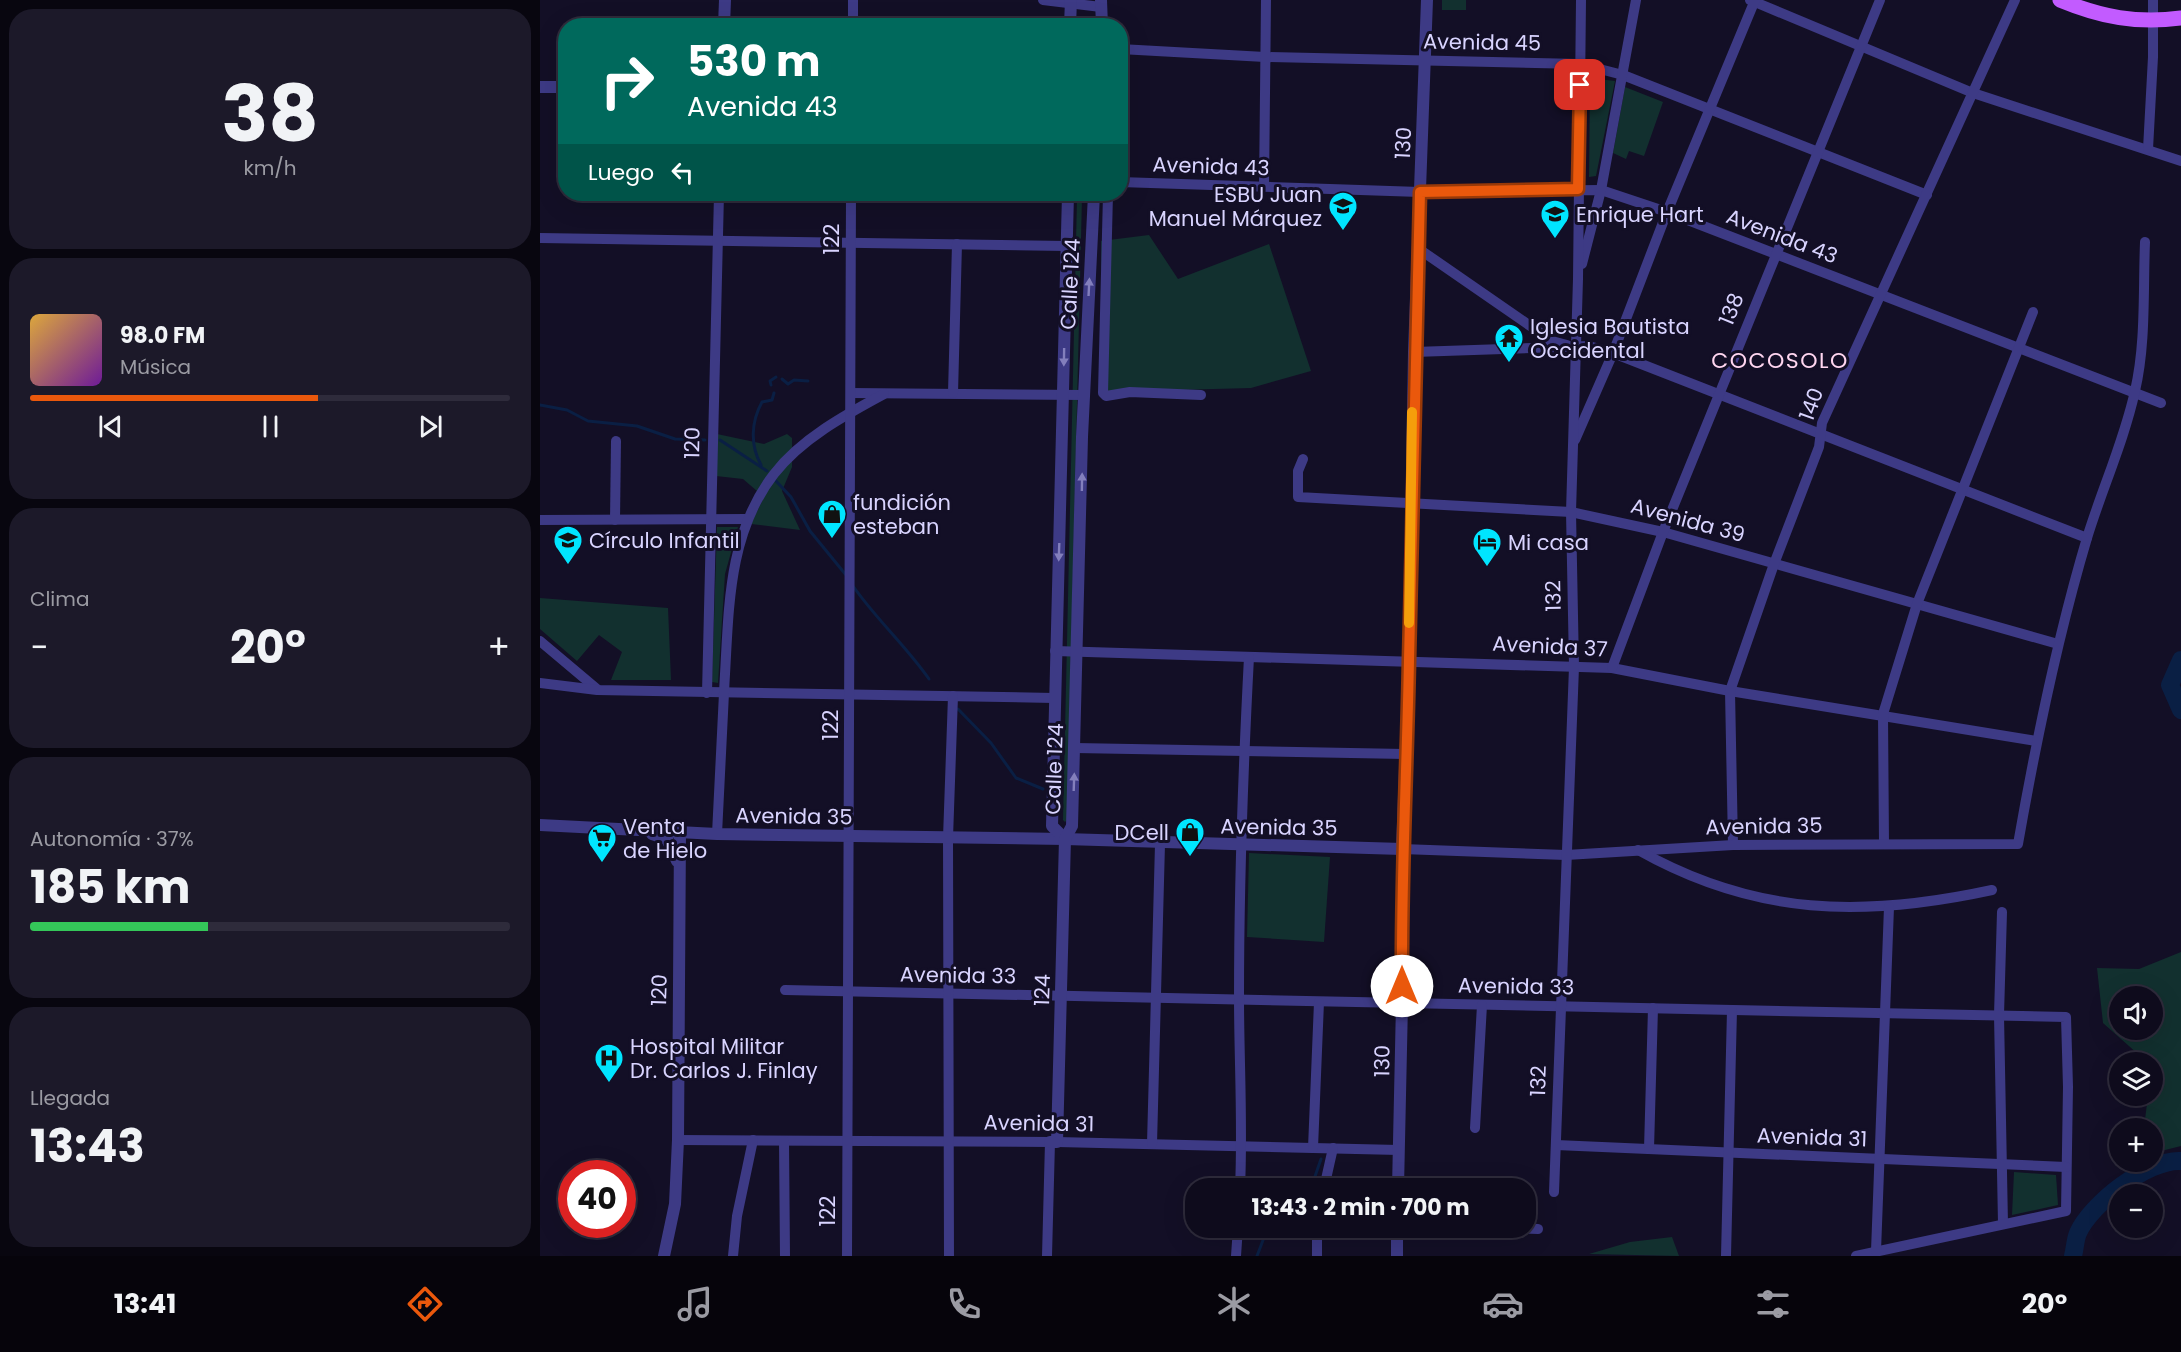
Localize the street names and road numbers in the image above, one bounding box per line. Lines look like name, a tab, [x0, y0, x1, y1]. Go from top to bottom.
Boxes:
street label: Avenida 45	[1423, 26, 1541, 58]
street label: 130	[1388, 126, 1418, 160]
street label: Avenida 43	[1152, 149, 1270, 183]
street label: Avenida 43	[1722, 201, 1842, 271]
street label: 122	[817, 224, 846, 254]
street label: Calle 124	[1053, 238, 1087, 330]
street label: 138	[1711, 289, 1751, 329]
street label: 140	[1792, 383, 1830, 425]
street label: 120	[677, 427, 707, 459]
street label: Avenida 39	[1628, 491, 1748, 549]
street label: 132	[1538, 580, 1568, 612]
street label: Avenida 37	[1492, 628, 1608, 664]
street label: 122	[816, 710, 845, 740]
street label: Calle 124	[1038, 723, 1070, 815]
street label: Avenida 35	[735, 800, 853, 832]
street label: Avenida 35	[1705, 810, 1823, 842]
street label: Avenida 35	[1220, 811, 1338, 843]
street label: Avenida 33	[900, 959, 1016, 991]
street label: Avenida 33	[1458, 970, 1574, 1002]
street label: 124	[1027, 973, 1057, 1007]
street label: 120	[644, 974, 674, 1006]
street label: 130	[1367, 1045, 1397, 1077]
street label: 132	[1523, 1065, 1553, 1097]
street label: Avenida 31	[983, 1108, 1095, 1138]
street label: Avenida 31	[1756, 1121, 1868, 1153]
street label: 122	[813, 1196, 842, 1226]

